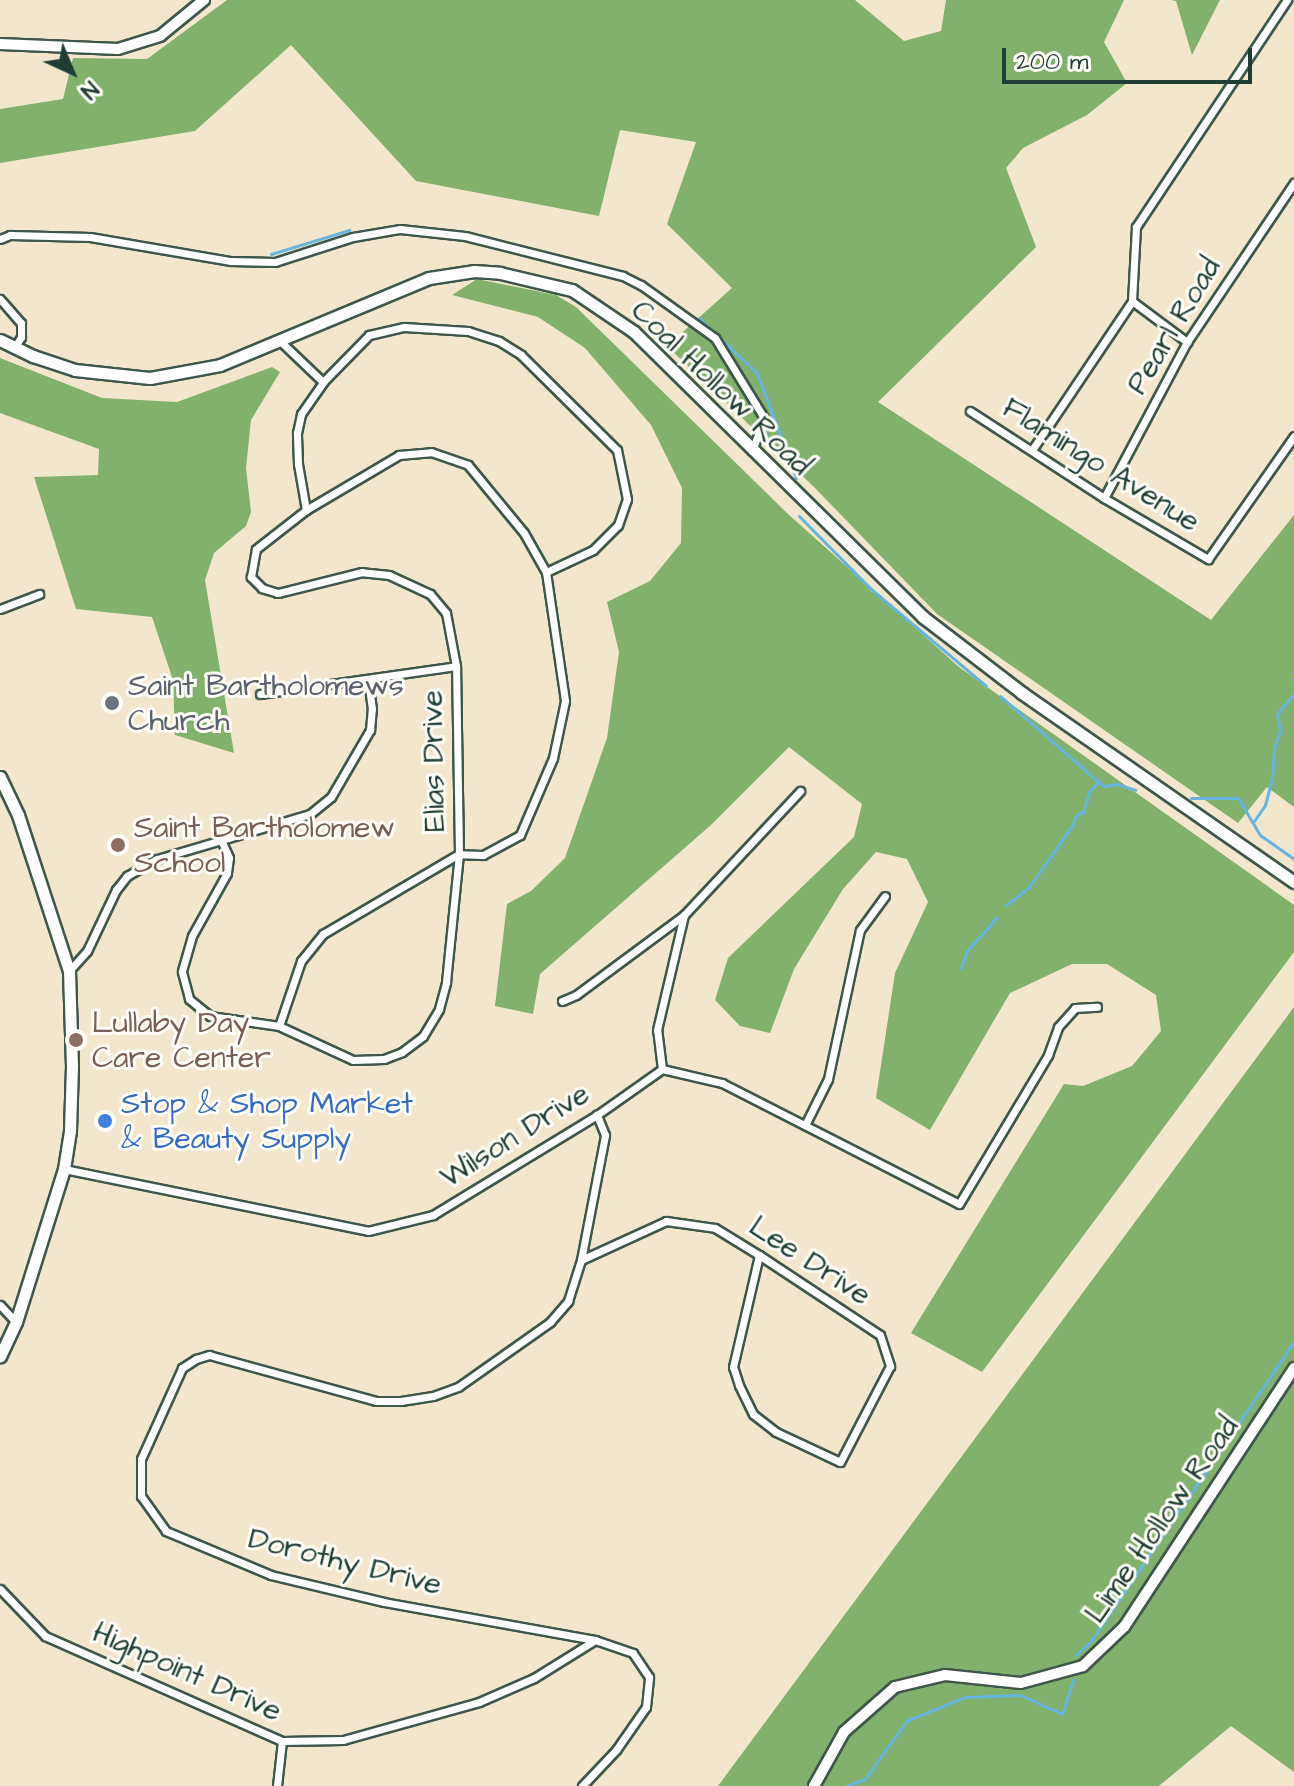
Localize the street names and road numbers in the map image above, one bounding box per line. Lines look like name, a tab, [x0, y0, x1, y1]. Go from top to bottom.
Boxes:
street label: Pearl Road	[1119, 251, 1229, 401]
street label: Coal Hollow Road	[623, 293, 819, 483]
street label: Flamingo Avenue	[996, 390, 1206, 540]
street label: Elias Drive	[415, 690, 453, 832]
street label: Wilson Drive	[434, 1076, 596, 1196]
street label: Lee Drive	[743, 1208, 877, 1314]
street label: Lime Hollow Road	[1077, 1410, 1247, 1630]
street label: Dorothy Drive	[245, 1521, 445, 1603]
street label: Highpoint Drive	[87, 1614, 287, 1730]

